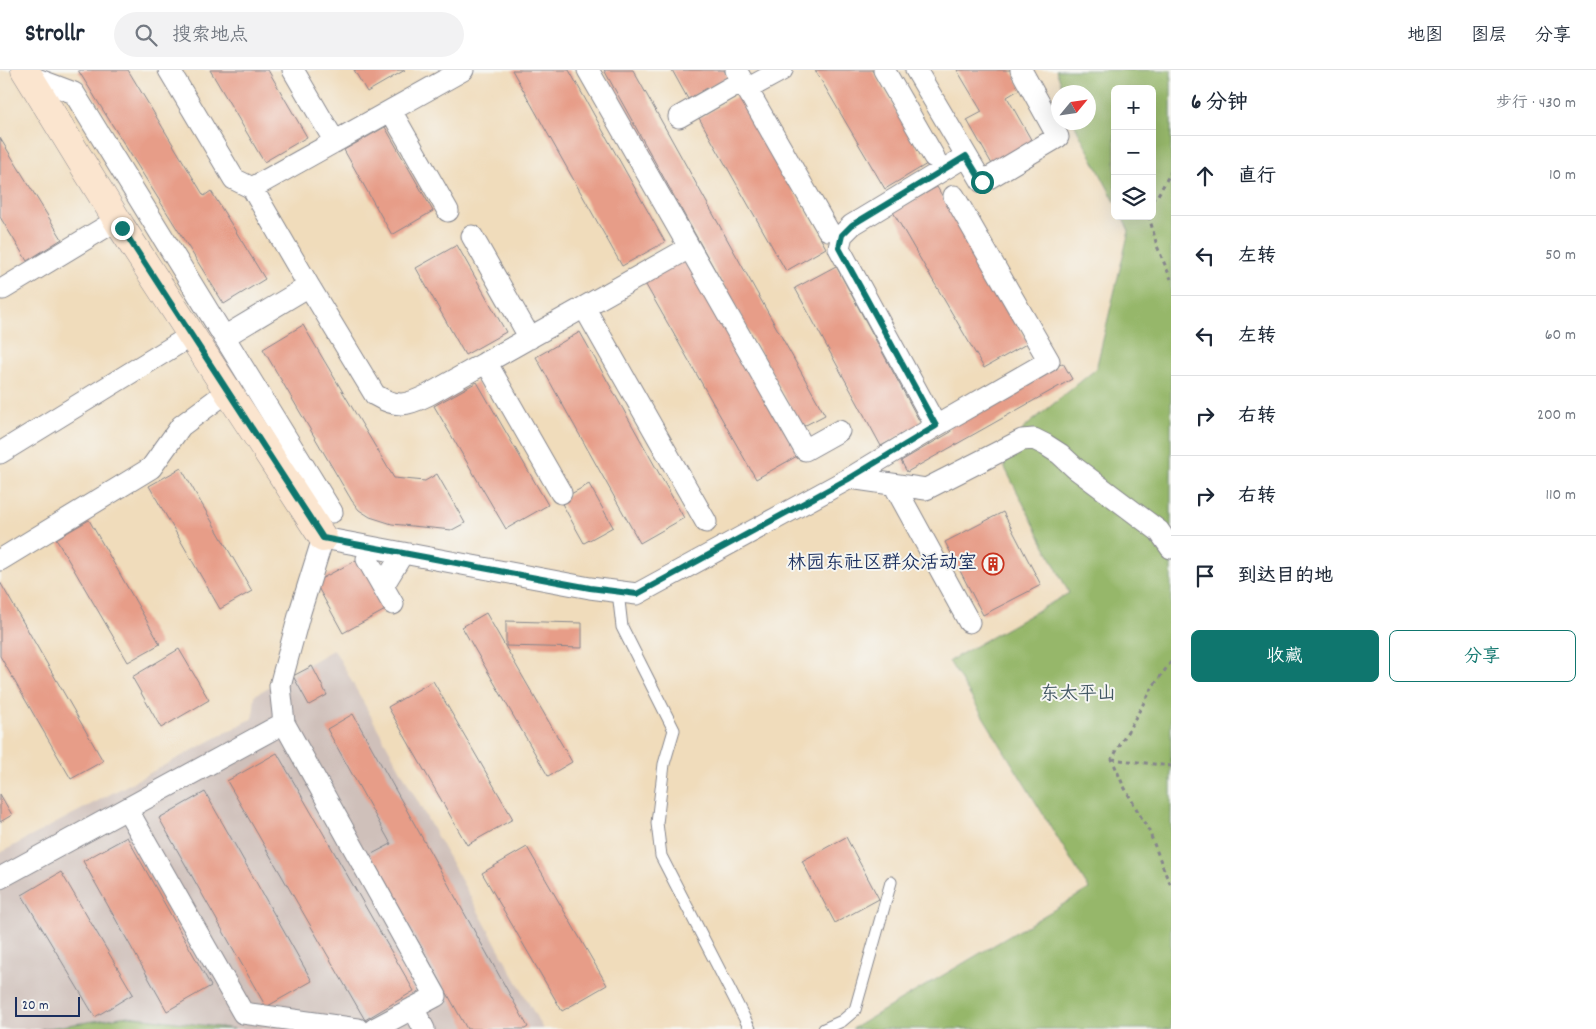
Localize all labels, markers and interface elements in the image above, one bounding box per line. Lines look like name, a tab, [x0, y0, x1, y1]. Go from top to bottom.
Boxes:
search box	[114, 12, 464, 57]
text: Strollr	[25, 18, 84, 52]
icon: search	[132, 21, 160, 49]
text: 搜索地点	[172, 23, 248, 50]
text: 地图	[1407, 24, 1443, 49]
text: 图层	[1471, 24, 1507, 49]
text: 分享	[1535, 24, 1571, 49]
north arrow	[1051, 85, 1096, 130]
map controls	[1111, 85, 1156, 220]
button: +	[1111, 85, 1156, 130]
text: 6 分钟	[1191, 89, 1248, 119]
text: 步行 · 430 m	[1496, 92, 1576, 115]
button: −	[1111, 130, 1156, 175]
icon: ahead	[1191, 162, 1219, 190]
text: 直行	[1238, 164, 1276, 191]
text: 10 m	[1549, 164, 1576, 187]
route start	[971, 171, 994, 194]
button: layers	[1111, 175, 1156, 220]
route end	[111, 217, 134, 240]
icon: left	[1191, 242, 1219, 270]
text: 左转	[1238, 244, 1276, 271]
text: 50 m	[1545, 244, 1576, 267]
icon: left	[1191, 322, 1219, 350]
text: 左转	[1238, 324, 1276, 351]
text: 60 m	[1545, 324, 1576, 347]
icon: right	[1191, 402, 1219, 430]
text: 右转	[1238, 404, 1276, 431]
text: 200 m	[1537, 404, 1576, 427]
icon: right	[1191, 482, 1219, 510]
text: 右转	[1238, 484, 1276, 511]
text: 110 m	[1546, 484, 1576, 507]
place label: 林园东社区群众活动室	[787, 551, 977, 578]
building icon: 林园东社区群众活动室	[981, 552, 1005, 576]
icon: arrive	[1191, 562, 1219, 590]
text: 到达目的地	[1238, 564, 1333, 591]
button: 收藏	[1191, 630, 1379, 682]
button: 分享	[1389, 630, 1576, 682]
park label: 东太平山	[1040, 682, 1116, 709]
scale bar	[15, 994, 80, 1017]
text: 20 m	[22, 996, 49, 1016]

